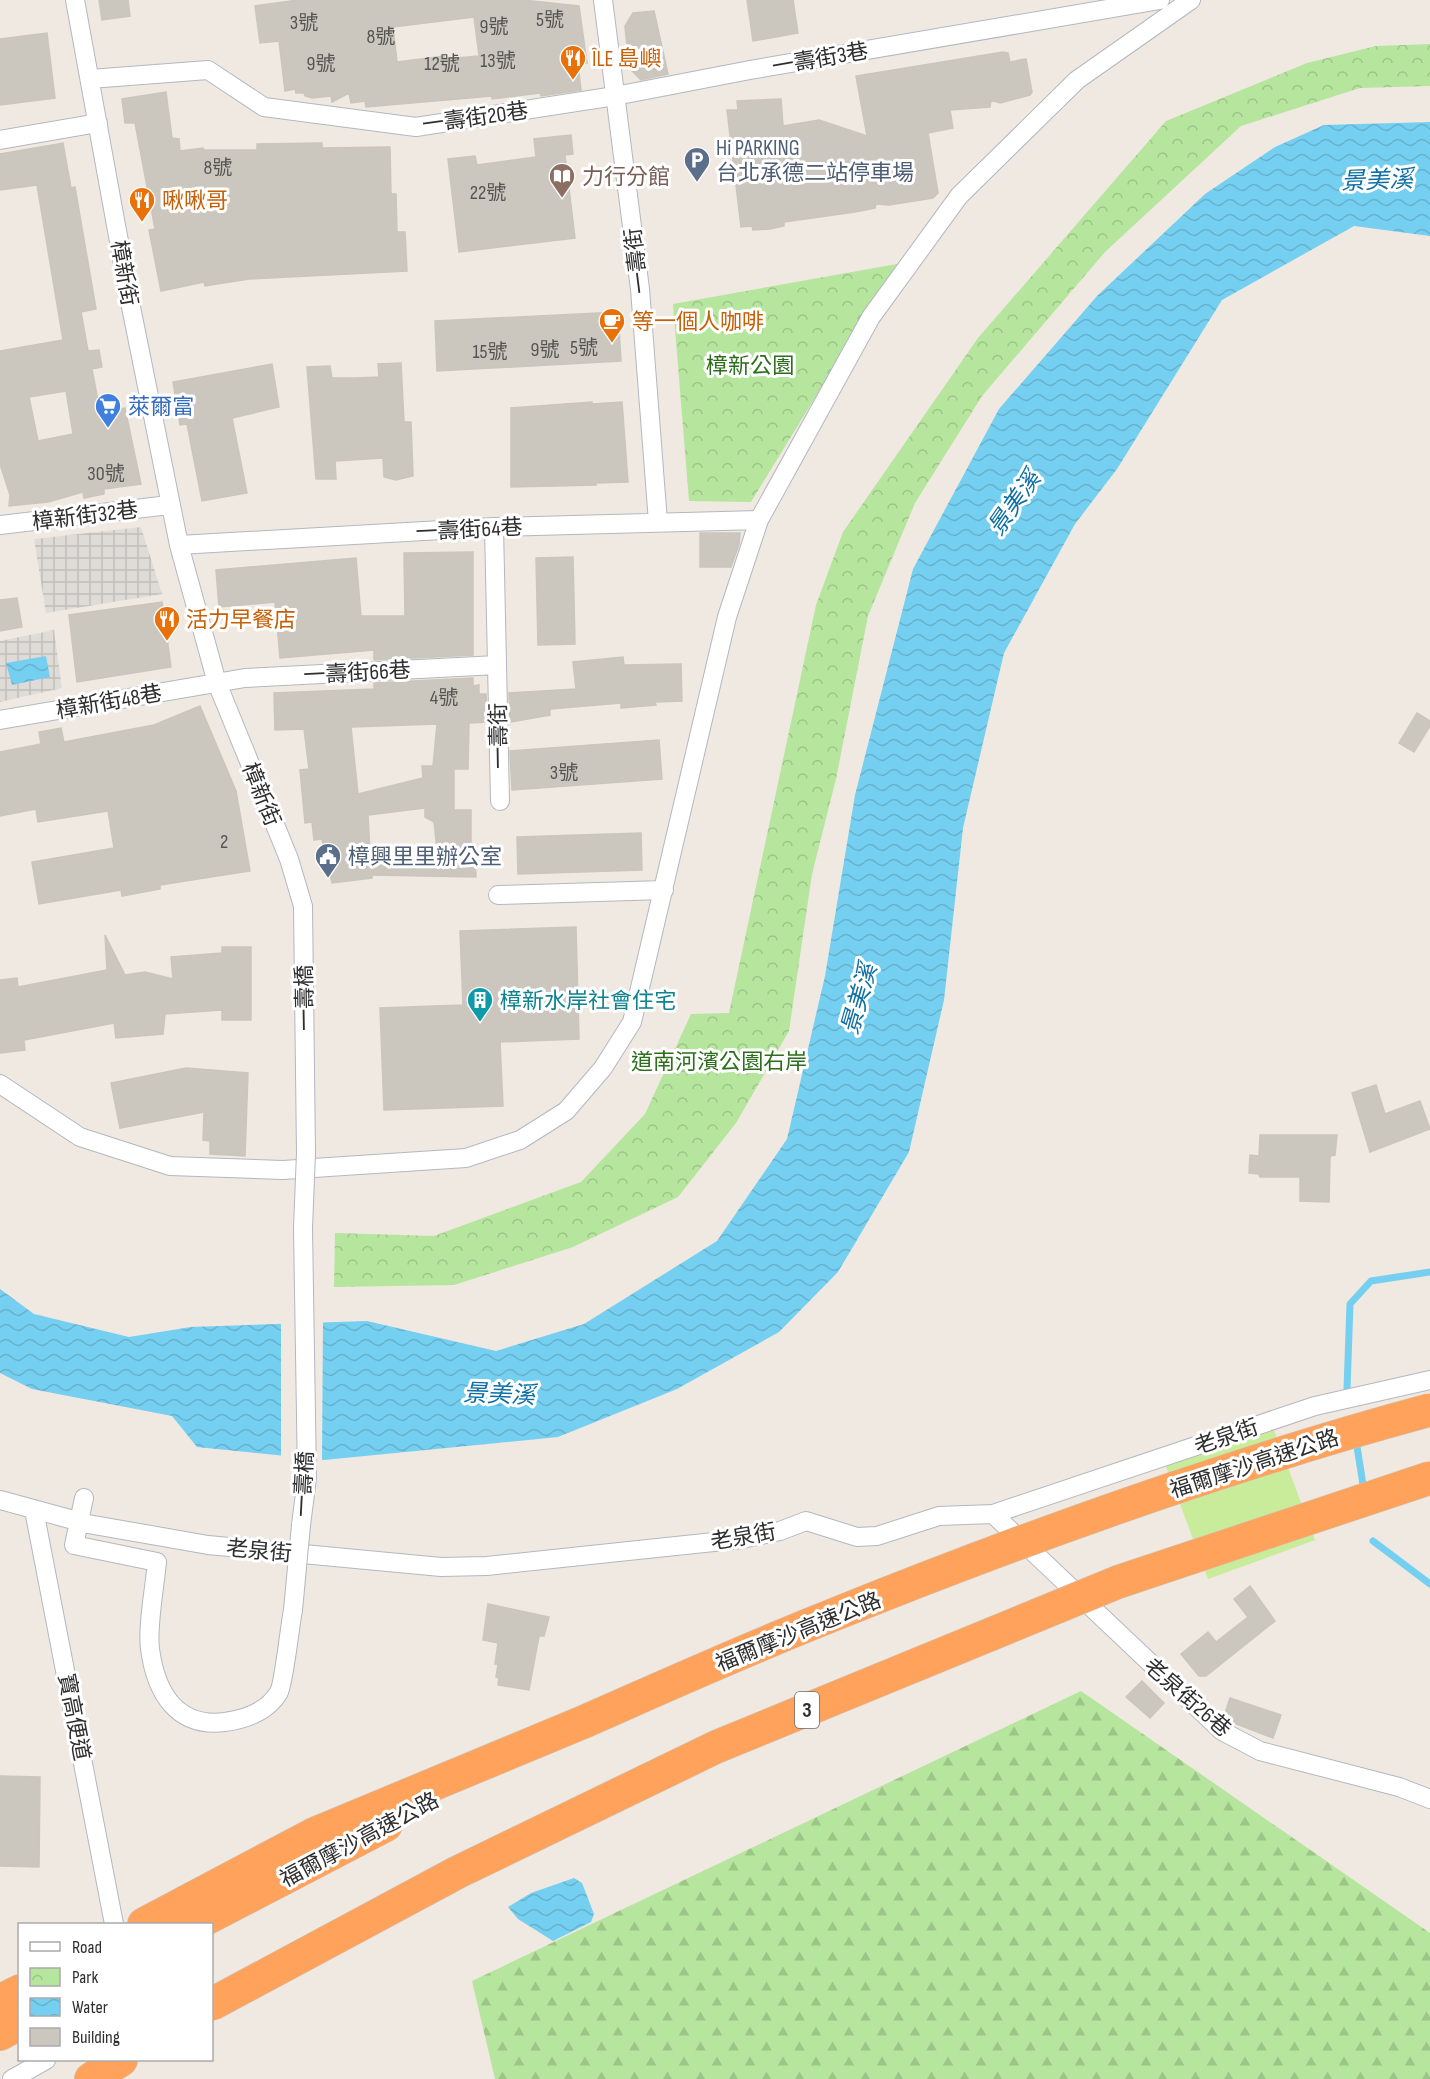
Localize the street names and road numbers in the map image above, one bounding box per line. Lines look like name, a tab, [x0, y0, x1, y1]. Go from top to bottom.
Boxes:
street label: 一壽街3巷	[770, 38, 870, 81]
street label: 一壽街20巷	[420, 98, 530, 139]
street label: 一壽街	[620, 226, 655, 295]
street label: 樟新街	[104, 238, 143, 308]
street label: 樟新街32巷	[31, 497, 140, 536]
street label: 一壽街64巷	[415, 514, 523, 547]
street label: 一壽街66巷	[303, 657, 411, 690]
street label: 樟新街48巷	[54, 680, 164, 725]
street label: 一壽街	[485, 703, 514, 769]
street label: 樟新街	[236, 759, 285, 830]
street label: 一壽橋	[291, 965, 320, 1031]
street label: 老泉街	[1191, 1414, 1262, 1461]
street label: 福爾摩沙高速公路	[1167, 1424, 1342, 1504]
street label: 一壽橋	[289, 1450, 320, 1518]
street label: 老泉街	[708, 1518, 778, 1557]
street label: 老泉街	[225, 1535, 293, 1568]
street label: 福爾摩沙高速公路	[712, 1587, 885, 1678]
street label: 老泉街26巷	[1138, 1653, 1236, 1743]
street label: 寶高便道	[52, 1672, 95, 1763]
road number: 3	[795, 1692, 819, 1728]
street label: 福爾摩沙高速公路	[276, 1787, 444, 1894]

